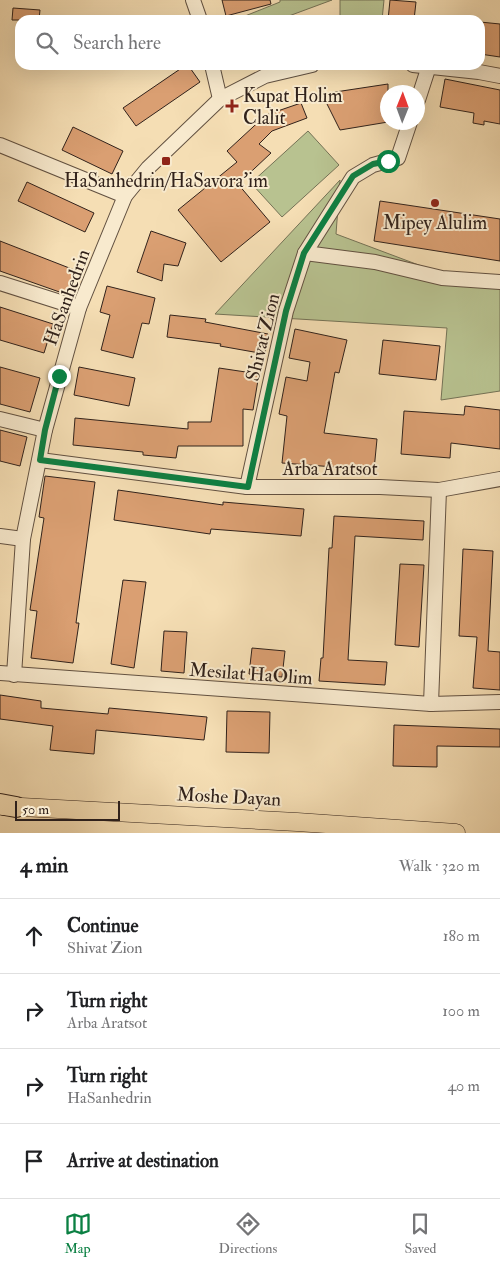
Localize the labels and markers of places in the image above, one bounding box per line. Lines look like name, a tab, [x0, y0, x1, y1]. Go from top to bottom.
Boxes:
place label: Kupat Holim Clalit	[243, 84, 343, 130]
marker: Kupat Holim Clalit	[225, 99, 239, 113]
marker: HaSanhedrin/HaSavora'im	[160, 155, 172, 167]
place label: HaSanhedrin/HaSavora'im	[64, 169, 268, 193]
marker: Mipey Alulim	[429, 197, 441, 209]
place label: Mipey Alulim	[383, 211, 488, 236]

